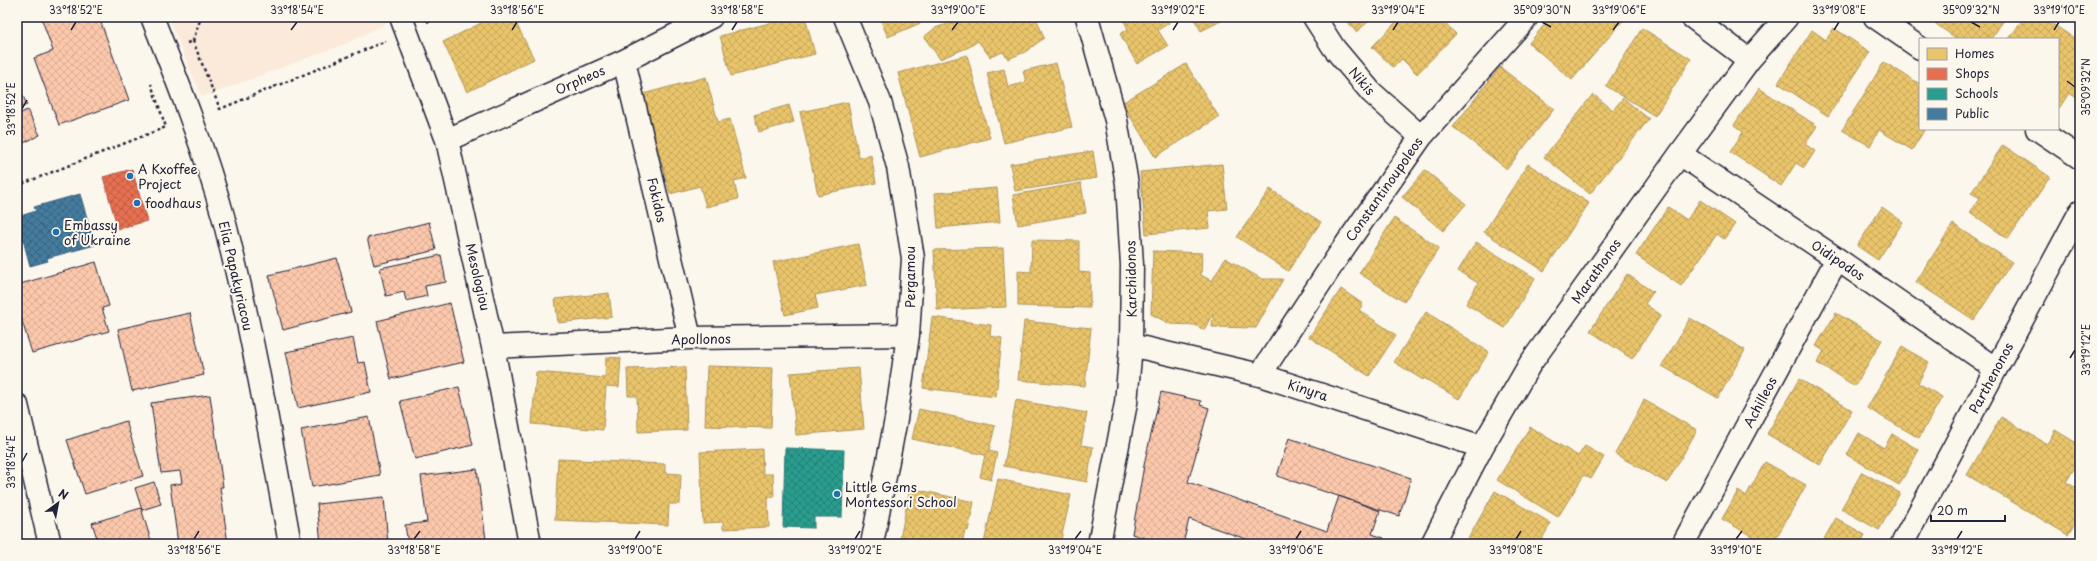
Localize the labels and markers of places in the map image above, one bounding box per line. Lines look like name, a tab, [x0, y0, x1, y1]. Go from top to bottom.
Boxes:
place label: A Kxoffee Project	[138, 159, 198, 193]
marker: A Kxoffee Project	[125, 171, 135, 181]
place label: foodhaus	[145, 193, 201, 212]
marker: foodhaus	[132, 198, 142, 208]
place label: Embassy of Ukraine	[64, 215, 131, 249]
marker: Embassy of Ukraine	[51, 227, 61, 237]
place label: Little Gems Montessori School	[845, 477, 957, 511]
marker: Little Gems Montessori School	[832, 489, 842, 499]

